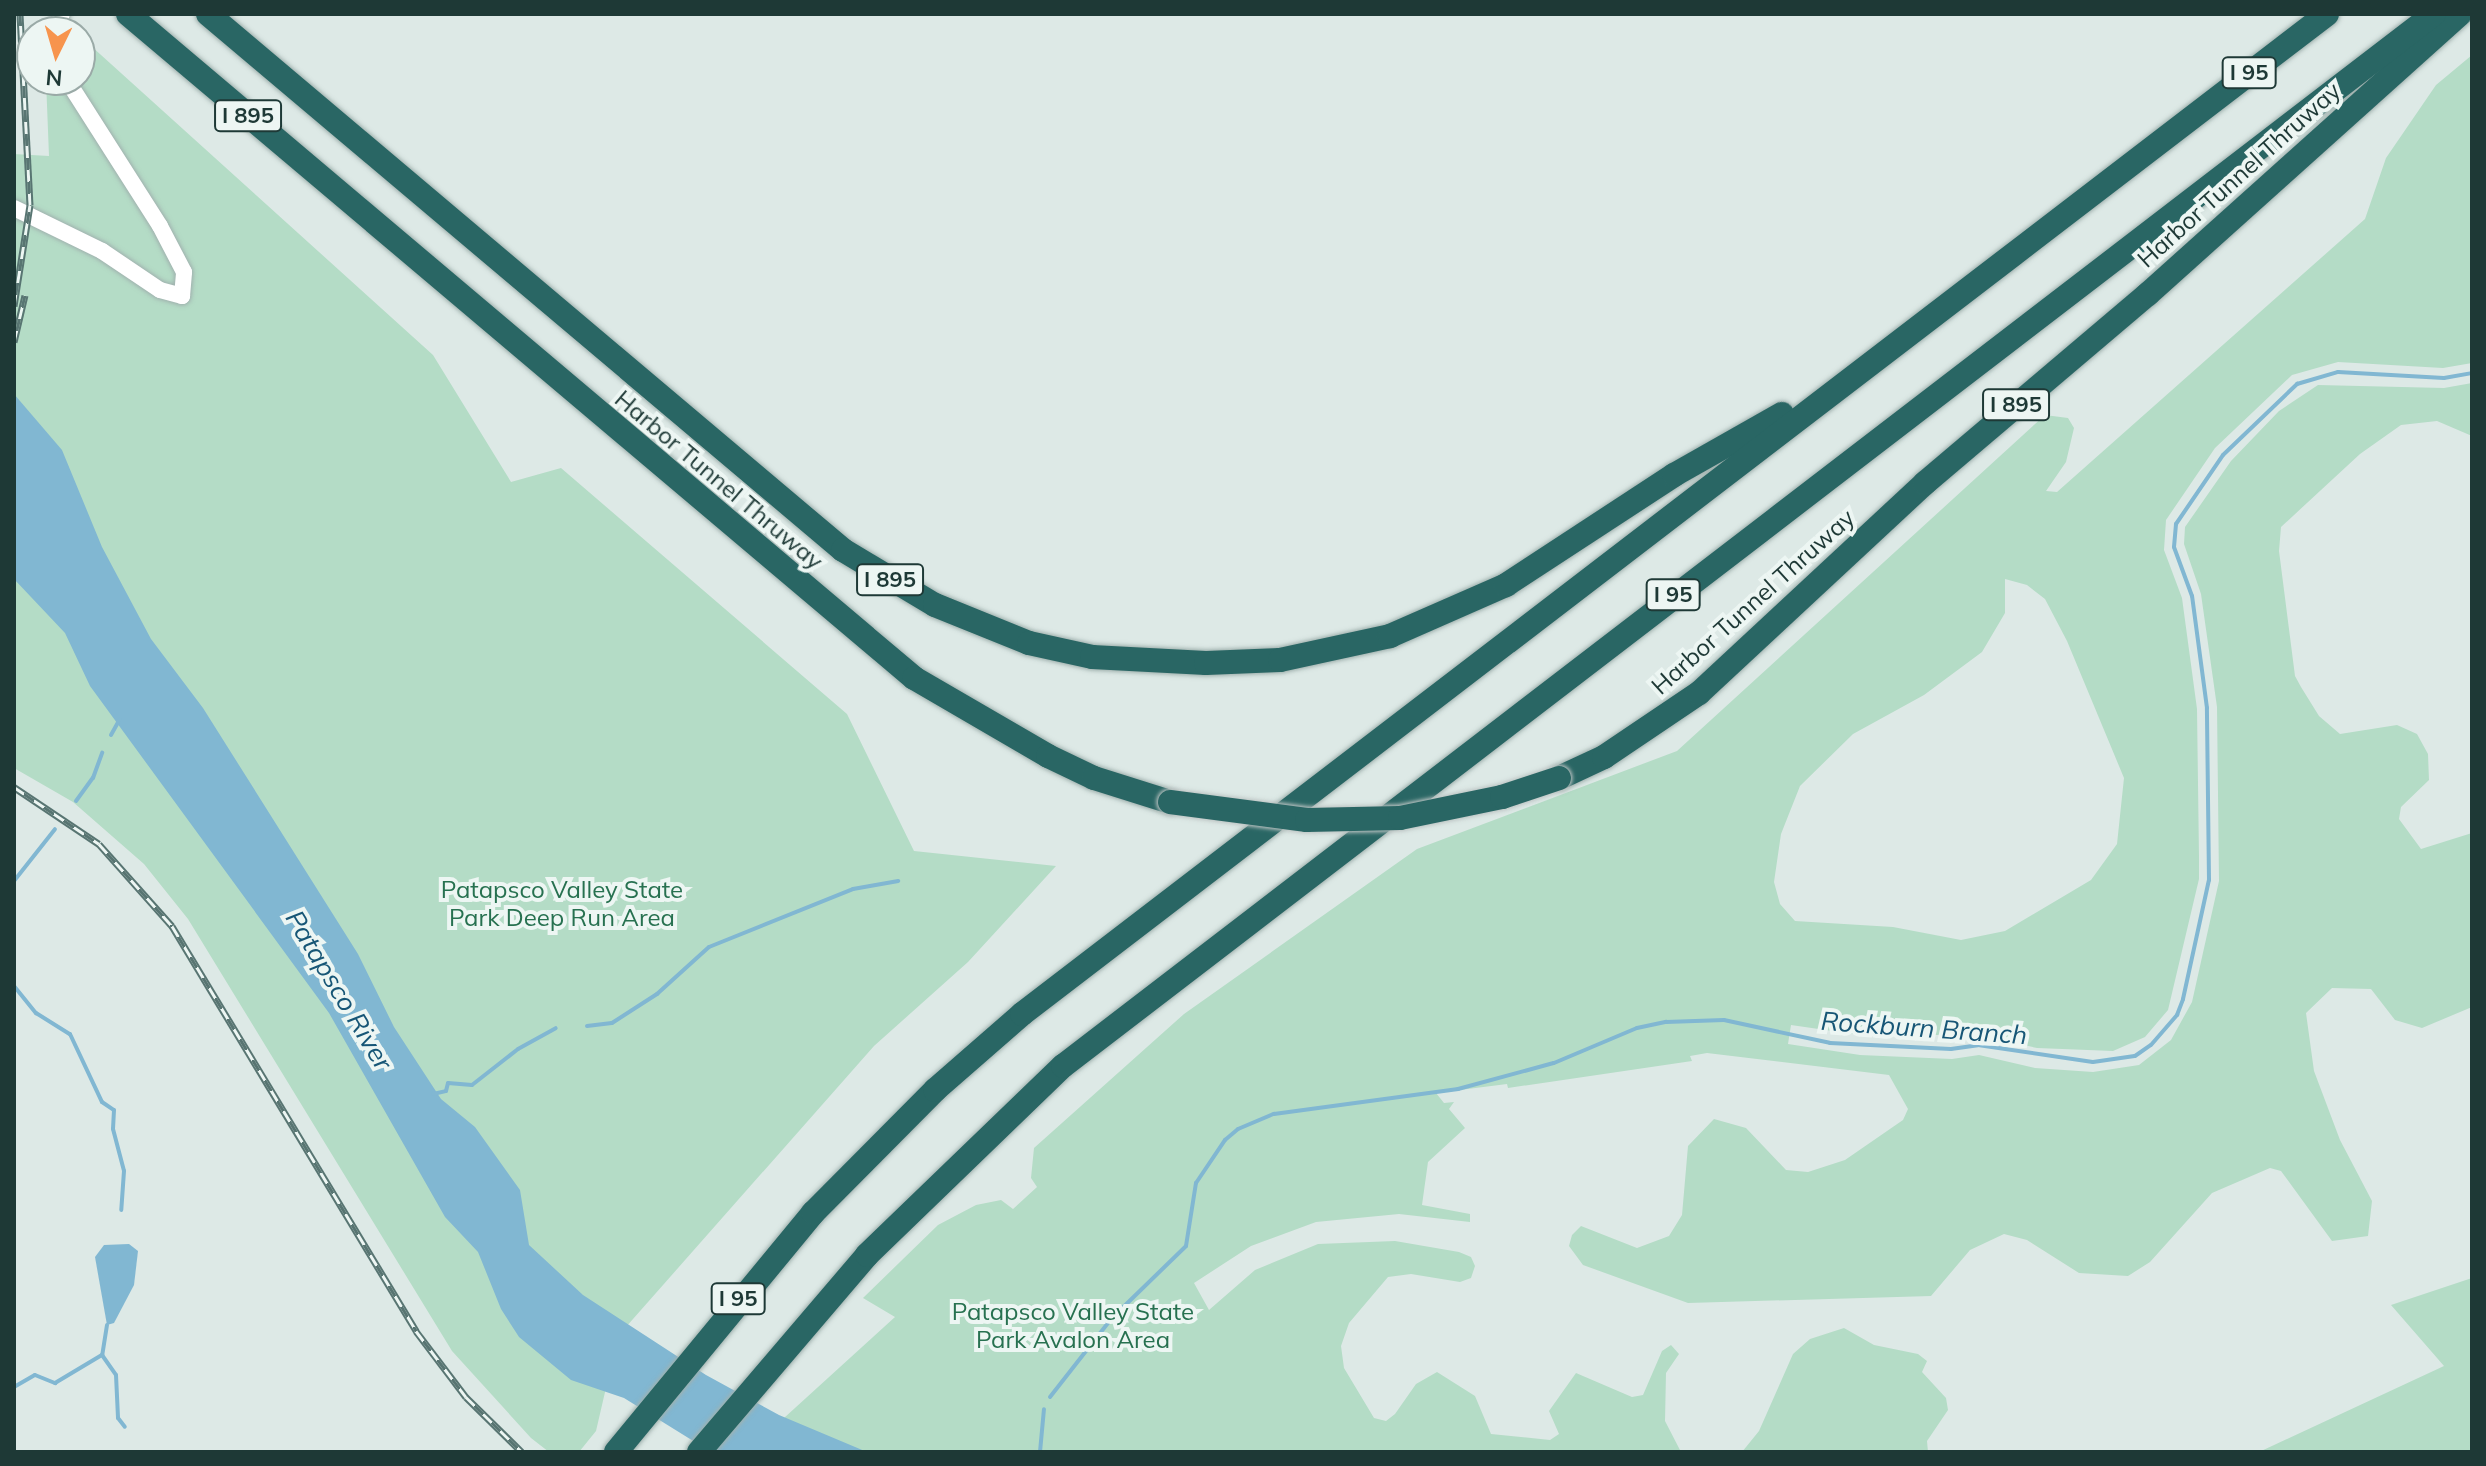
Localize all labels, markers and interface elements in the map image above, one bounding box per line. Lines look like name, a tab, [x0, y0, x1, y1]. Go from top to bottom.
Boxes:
north arrow	[16, 16, 96, 96]
road number: I 95	[2221, 55, 2277, 91]
text: N	[45, 63, 64, 93]
street label: Harbor Tunnel Thruway	[2132, 76, 2346, 274]
road number: I 895	[214, 98, 282, 134]
street label: Harbor Tunnel Thruway	[609, 384, 829, 576]
road number: I 895	[1982, 387, 2050, 423]
street label: Harbor Tunnel Thruway	[1646, 503, 1860, 701]
road number: I 895	[856, 562, 924, 598]
road number: I 95	[1645, 577, 1701, 613]
park label: Patapsco Valley State Park Deep Run Area	[441, 876, 683, 932]
water label: Patapsco River	[279, 905, 399, 1075]
water label: Rockburn Branch	[1820, 1005, 2028, 1051]
road number: I 95	[710, 1281, 766, 1317]
park label: Patapsco Valley State Park Avalon Area	[952, 1298, 1194, 1354]

